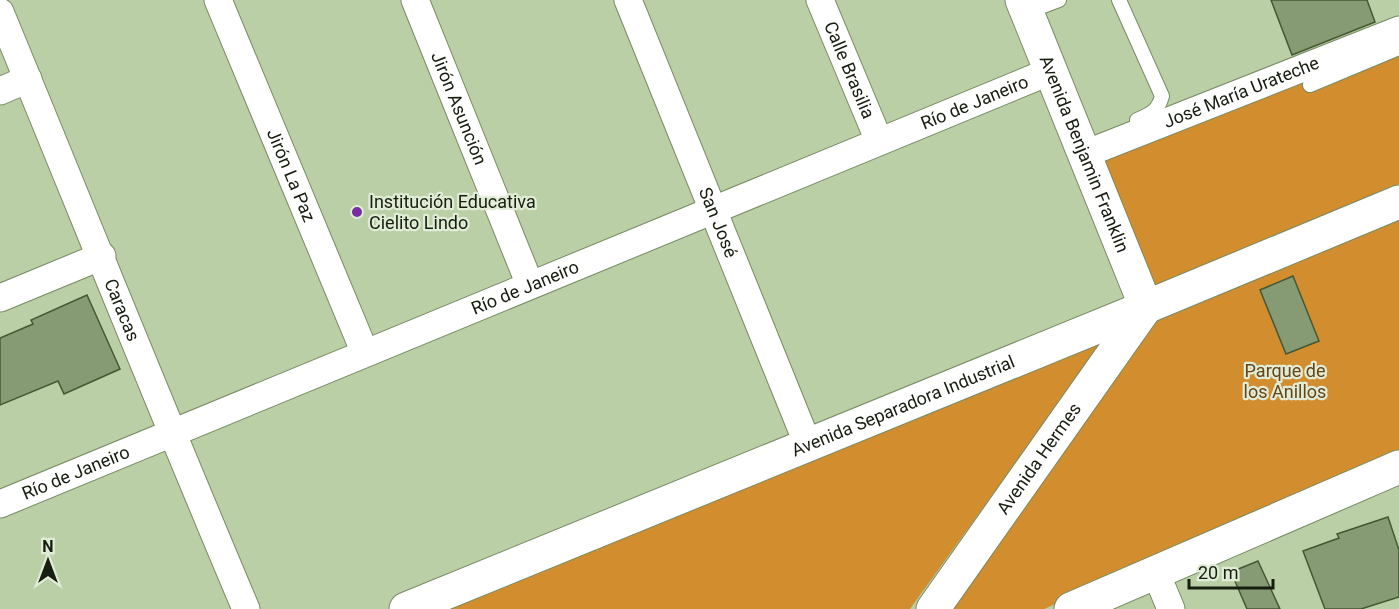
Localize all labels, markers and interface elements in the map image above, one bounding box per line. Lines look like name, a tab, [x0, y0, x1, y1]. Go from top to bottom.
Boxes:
street label: Calle Brasilia	[820, 18, 879, 122]
street label: Jirón Asunción	[427, 49, 491, 168]
street label: Avenida Benjamin Franklin	[1035, 52, 1134, 255]
street label: José María Urateche	[1160, 52, 1322, 132]
street label: Río de Janeiro	[918, 71, 1031, 134]
street label: Jirón La Paz	[263, 126, 320, 225]
street label: San José	[695, 184, 742, 261]
place label: Institución Educativa Cielito Lindo	[369, 191, 536, 233]
marker: Institución Educativa Cielito Lindo	[350, 205, 364, 219]
street label: Río de Janeiro	[468, 256, 582, 319]
street label: Caracas	[100, 276, 145, 344]
street label: Avenida Separadora Industrial	[788, 351, 1018, 461]
park label: Parque de los Anillos	[1244, 360, 1326, 402]
street label: Avenida Hermes	[992, 399, 1085, 518]
street label: Río de Janeiro	[19, 441, 132, 504]
north arrow	[18, 531, 78, 591]
text: N	[42, 537, 54, 556]
scale bar	[1189, 552, 1273, 590]
text: 20 m	[1198, 562, 1238, 583]

